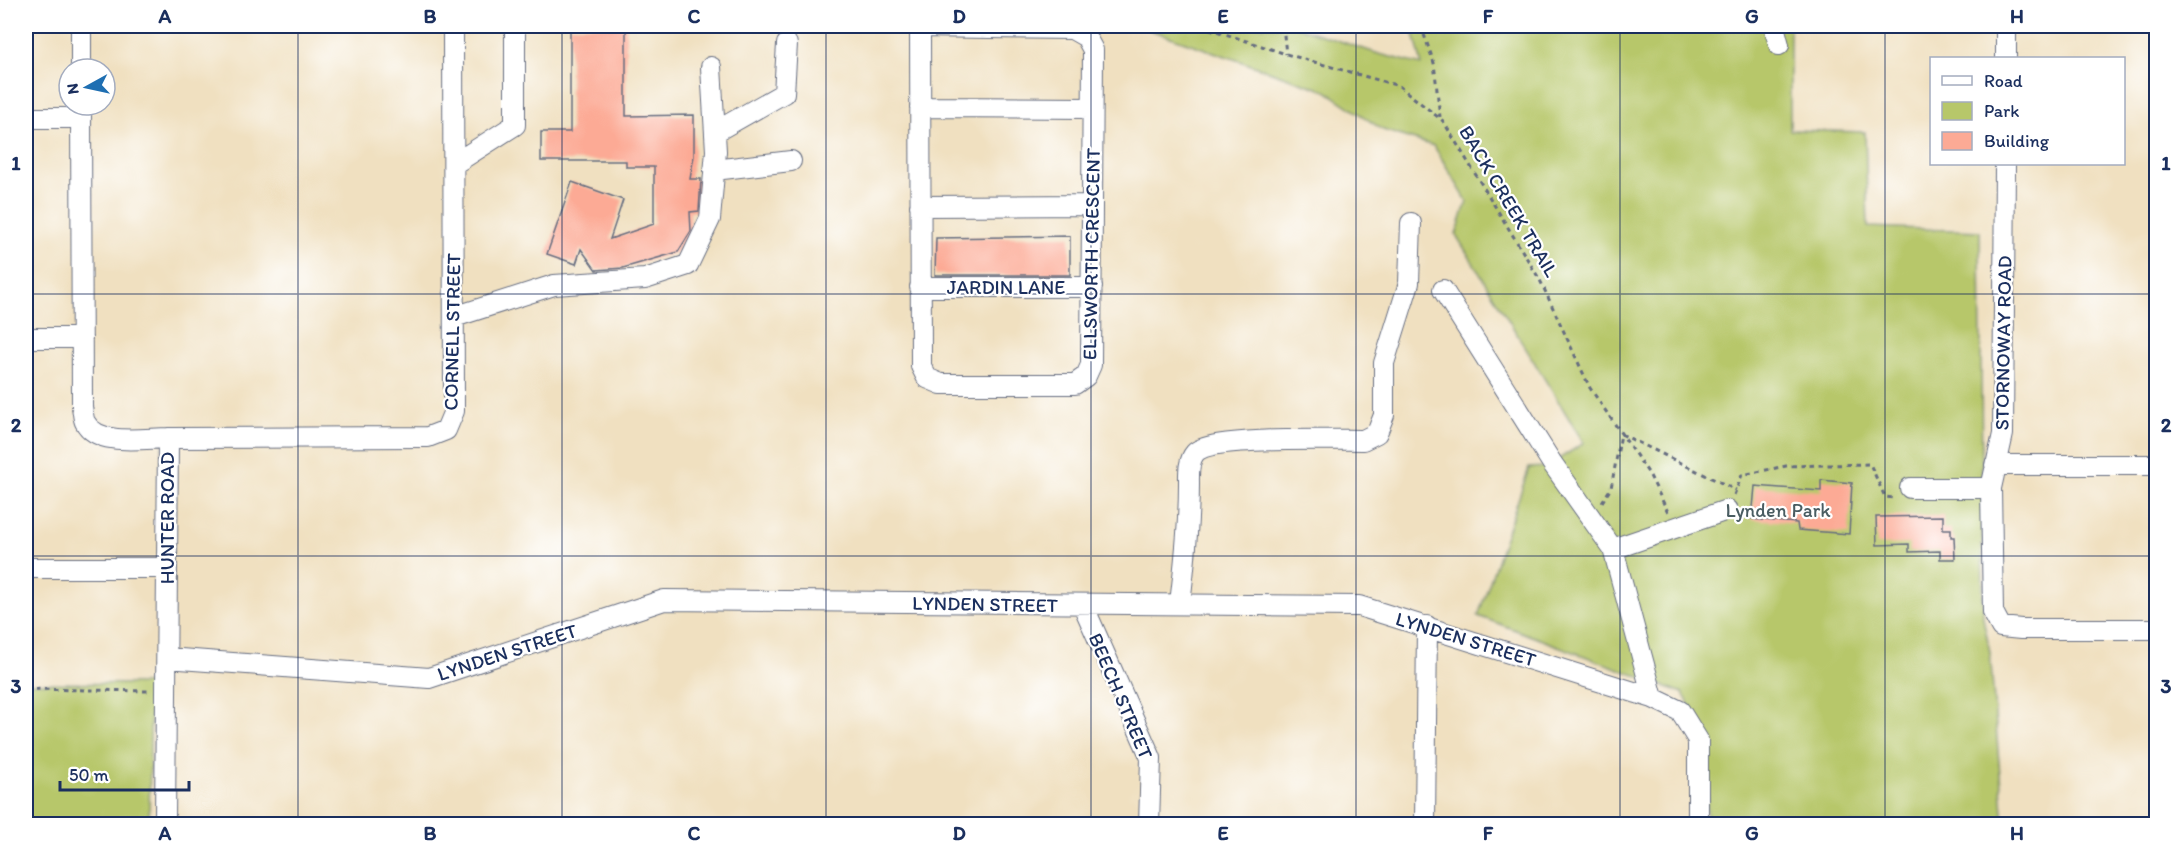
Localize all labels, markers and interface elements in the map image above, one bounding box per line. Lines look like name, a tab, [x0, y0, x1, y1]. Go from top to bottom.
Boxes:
text: A	[158, 4, 172, 28]
text: B	[424, 4, 437, 28]
text: C	[688, 4, 701, 28]
text: D	[952, 4, 966, 28]
text: E	[1217, 4, 1229, 28]
text: F	[1483, 4, 1494, 28]
text: G	[1745, 4, 1759, 28]
text: H	[2010, 4, 2024, 28]
north arrow	[57, 57, 117, 117]
legend	[1930, 57, 2125, 165]
text: Road	[1984, 70, 2023, 92]
text: N	[62, 82, 83, 96]
text: Park	[1984, 100, 2019, 122]
street label: BACK CREEK TRAIL	[1454, 121, 1564, 281]
text: Building	[1984, 130, 2050, 152]
street label: ELLSWORTH CRESCENT	[1077, 148, 1105, 360]
text: 1	[11, 151, 21, 175]
text: 1	[2161, 151, 2171, 175]
street label: CORNELL STREET	[439, 253, 465, 411]
street label: STORNOWAY ROAD	[1989, 255, 2017, 431]
street label: JARDIN LANE	[947, 275, 1065, 299]
text: 2	[11, 413, 22, 437]
text: 2	[2161, 413, 2172, 437]
street label: HUNTER ROAD	[155, 452, 179, 584]
park label: Lynden Park	[1725, 498, 1831, 522]
street label: LYNDEN STREET	[912, 591, 1058, 617]
street label: LYNDEN STREET	[1393, 606, 1539, 672]
street label: LYNDEN STREET	[434, 618, 580, 686]
street label: BEECH STREET	[1084, 629, 1158, 763]
text: 3	[11, 674, 22, 698]
text: 3	[2161, 674, 2172, 698]
scale bar	[60, 754, 189, 792]
text: 50 m	[69, 764, 109, 786]
text: A	[158, 821, 172, 845]
text: B	[424, 821, 437, 845]
text: C	[688, 821, 701, 845]
text: D	[952, 821, 966, 845]
text: E	[1217, 821, 1229, 845]
text: F	[1483, 821, 1494, 845]
text: G	[1745, 821, 1759, 845]
text: H	[2010, 821, 2024, 845]

